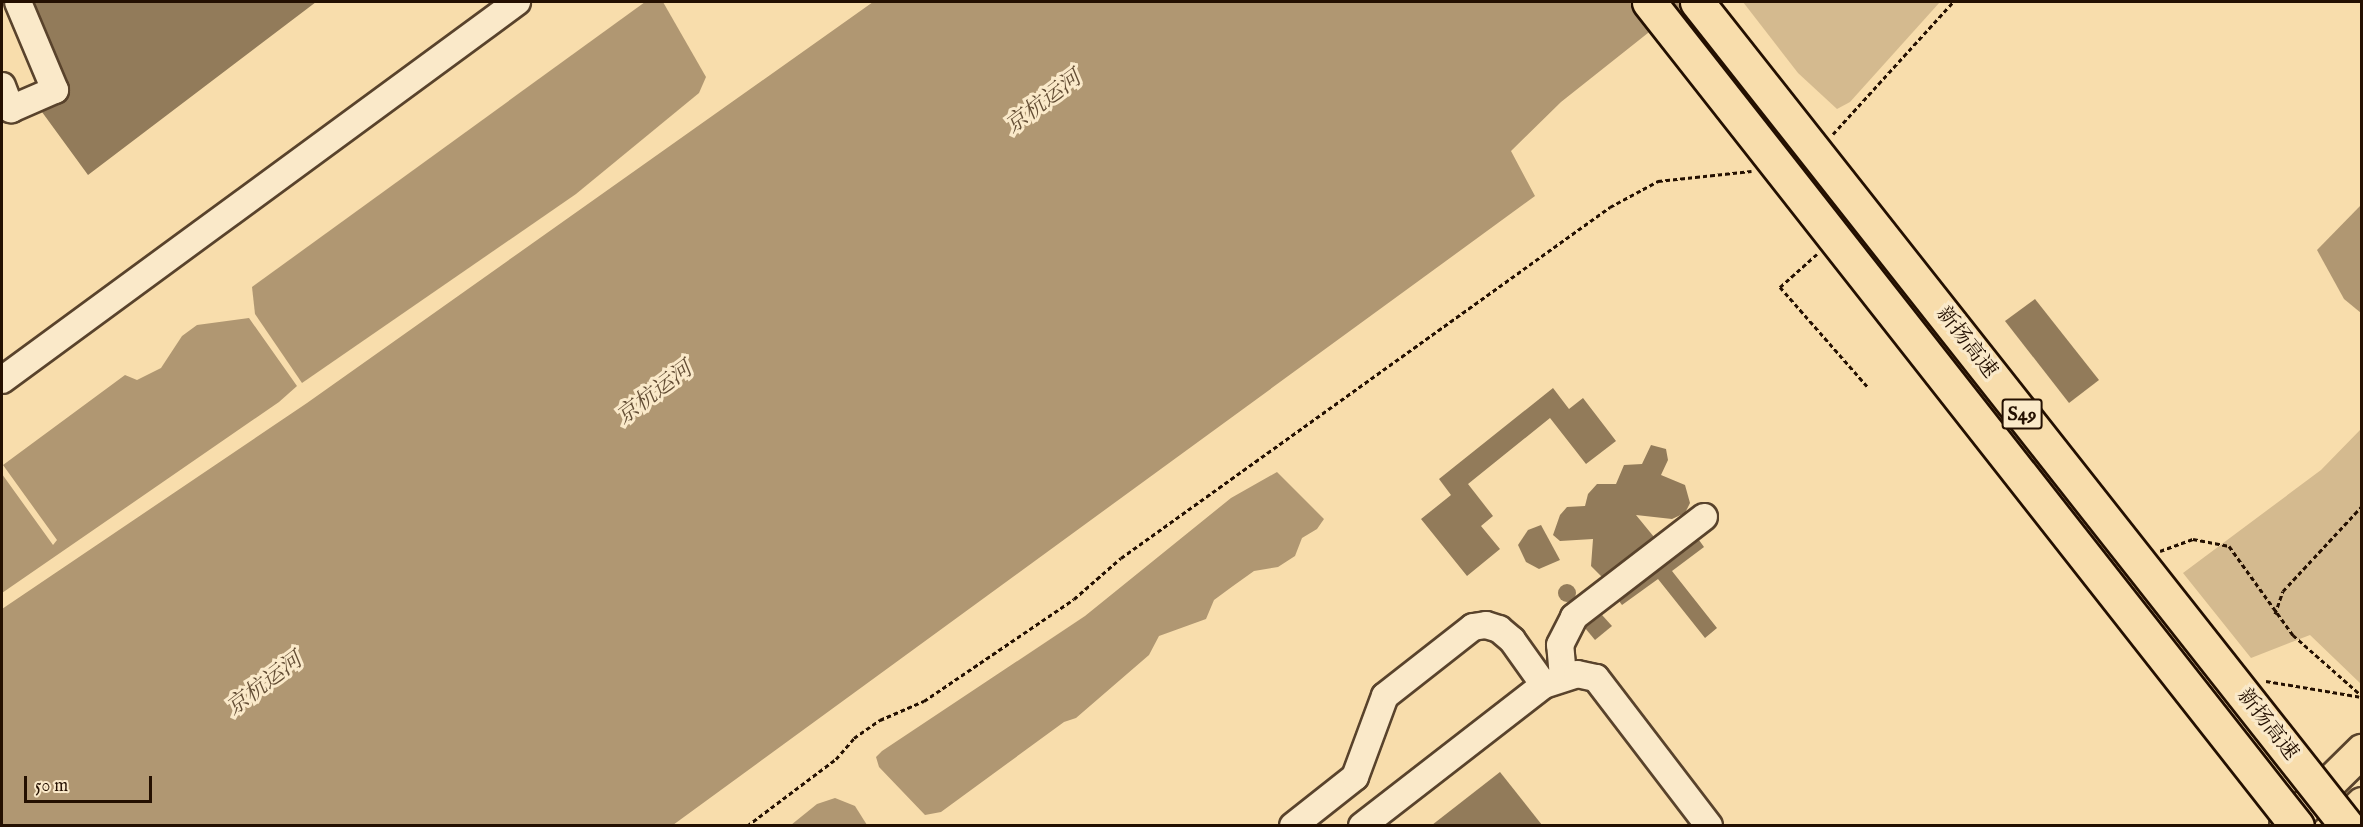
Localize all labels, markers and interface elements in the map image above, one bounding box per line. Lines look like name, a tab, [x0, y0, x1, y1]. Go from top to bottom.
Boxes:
water label: 京杭运河	[1001, 66, 1087, 140]
street label: 新扬高速	[1930, 302, 2002, 384]
water label: 京杭运河	[612, 357, 698, 431]
road number: S49	[2001, 397, 2043, 431]
water label: 京杭运河	[222, 648, 308, 722]
street label: 新扬高速	[2231, 684, 2303, 766]
scale bar	[27, 764, 154, 802]
text: 50 m	[35, 775, 68, 798]

